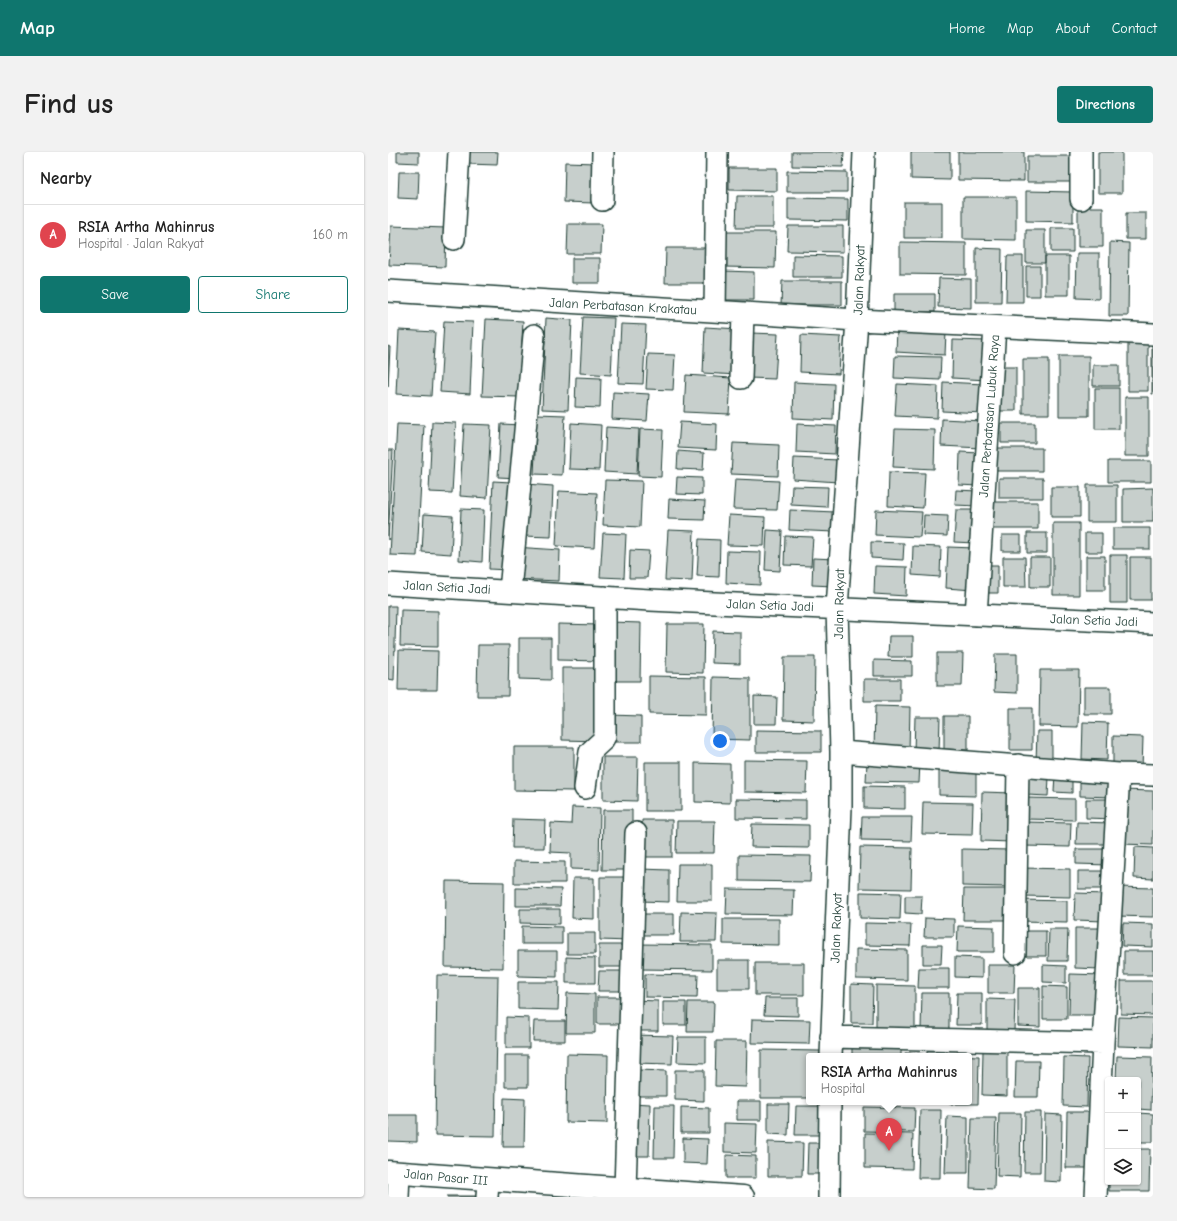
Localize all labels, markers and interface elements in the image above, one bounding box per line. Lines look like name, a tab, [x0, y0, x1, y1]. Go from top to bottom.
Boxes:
text: Map	[20, 17, 55, 39]
text: Home	[949, 20, 985, 37]
text: Map	[1007, 20, 1033, 37]
text: About	[1055, 20, 1090, 37]
text: Contact	[1112, 20, 1157, 37]
button: Directions	[1057, 86, 1153, 123]
text: Find us	[24, 88, 113, 120]
text: Nearby	[40, 169, 91, 188]
text: RSIA Artha Mahinrus	[78, 218, 214, 236]
text: A	[49, 227, 57, 242]
text: 160 m	[313, 227, 348, 242]
text: Hospital · Jalan Rakyat	[78, 236, 204, 251]
street label: Jalan Rakyat	[850, 243, 868, 315]
button: Save	[40, 276, 190, 313]
button: Share	[198, 276, 348, 313]
street label: Jalan Perbatasan Krakatau	[549, 295, 697, 317]
street label: Jalan Perbatasan Lubuk Raya	[976, 334, 1002, 498]
street label: Jalan Rakyat	[831, 567, 847, 639]
street label: Jalan Setia Jadi	[403, 577, 491, 597]
street label: Jalan Setia Jadi	[726, 596, 814, 614]
street label: Jalan Setia Jadi	[1050, 611, 1138, 629]
your location	[710, 731, 730, 751]
street label: Jalan Rakyat	[827, 891, 845, 963]
popup	[806, 1053, 972, 1105]
text: RSIA Artha Mahinrus	[821, 1063, 957, 1081]
map controls	[1105, 1077, 1141, 1185]
button: +	[1105, 1077, 1141, 1113]
text: Hospital	[821, 1081, 865, 1096]
button: −	[1105, 1113, 1141, 1149]
pin: A	[876, 1118, 902, 1151]
button: layers	[1105, 1149, 1141, 1185]
street label: Jalan Pasar III	[403, 1166, 489, 1188]

